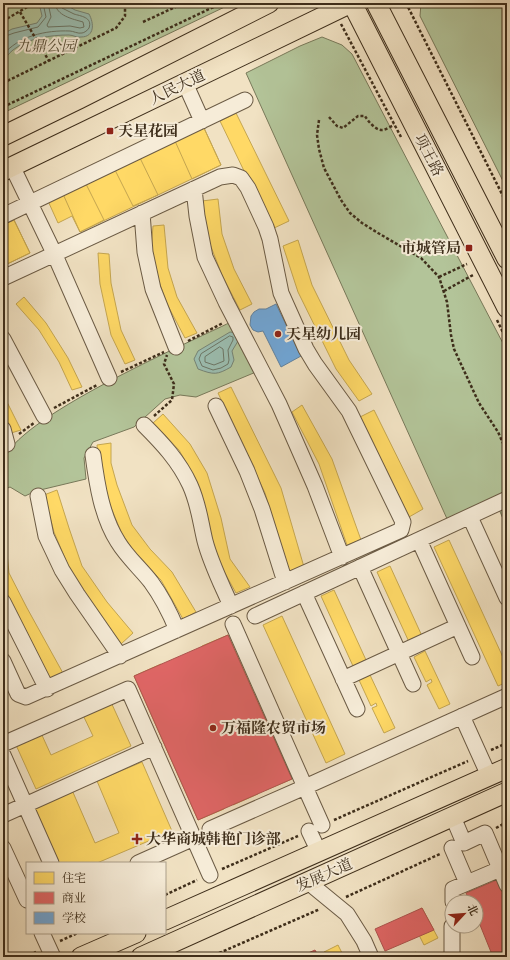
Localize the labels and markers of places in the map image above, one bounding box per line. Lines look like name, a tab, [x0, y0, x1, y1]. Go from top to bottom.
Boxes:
place label: 天星花园	[118, 121, 178, 141]
marker: 天星花园	[105, 126, 115, 136]
place label: 市城管局	[401, 238, 461, 258]
marker: 市城管局	[464, 243, 474, 253]
place label: 天星幼儿园	[286, 324, 361, 344]
marker: 天星幼儿园	[273, 329, 283, 339]
place label: 万福隆农贸市场	[221, 718, 326, 738]
marker: 万福隆农贸市场	[208, 723, 218, 733]
place label: 大华商城韩艳门诊部	[146, 829, 281, 849]
marker: 大华商城韩艳门诊部	[131, 833, 143, 845]

